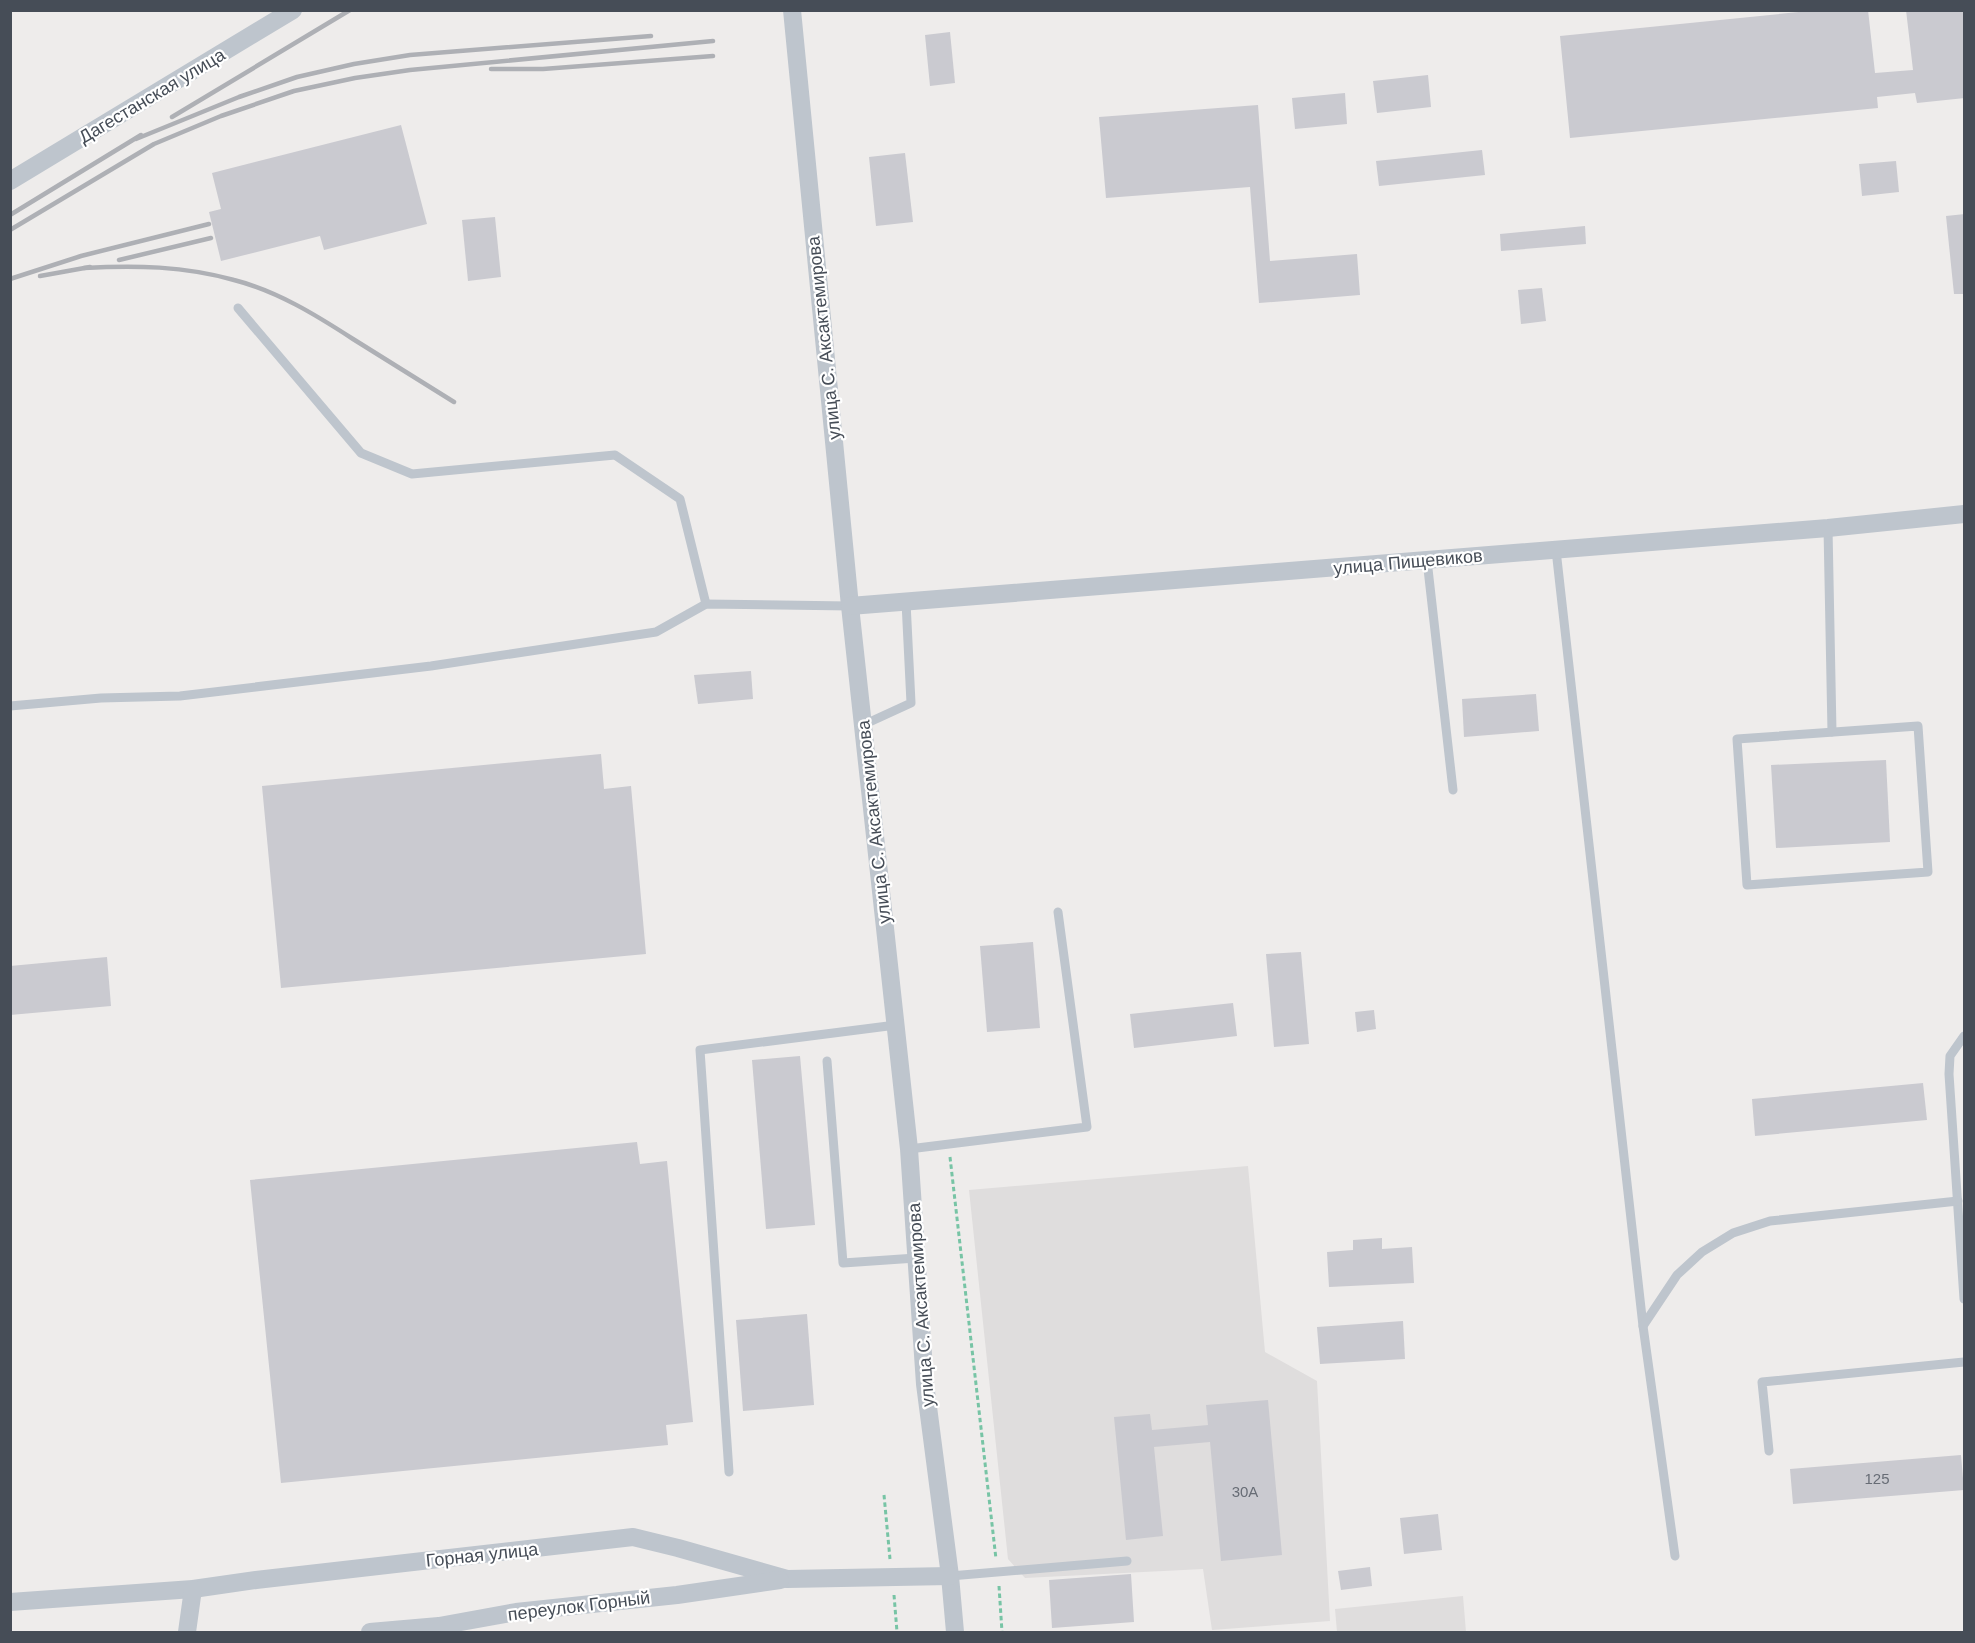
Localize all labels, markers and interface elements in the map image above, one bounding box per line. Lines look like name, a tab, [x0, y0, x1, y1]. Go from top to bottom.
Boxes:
street label: Дагестанская улица	[75, 44, 230, 148]
street label: улица С. Аксактемирова	[803, 234, 845, 441]
street label: улица Пищевиков	[1333, 546, 1483, 578]
street label: улица С. Аксактемирова	[853, 718, 895, 925]
street label: улица С. Аксактемирова	[904, 1201, 938, 1408]
house number: 125	[1864, 1470, 1890, 1487]
house number: 30А	[1232, 1483, 1258, 1500]
street label: Горная улица	[425, 1539, 540, 1571]
street label: переулок Горный	[507, 1587, 651, 1625]

